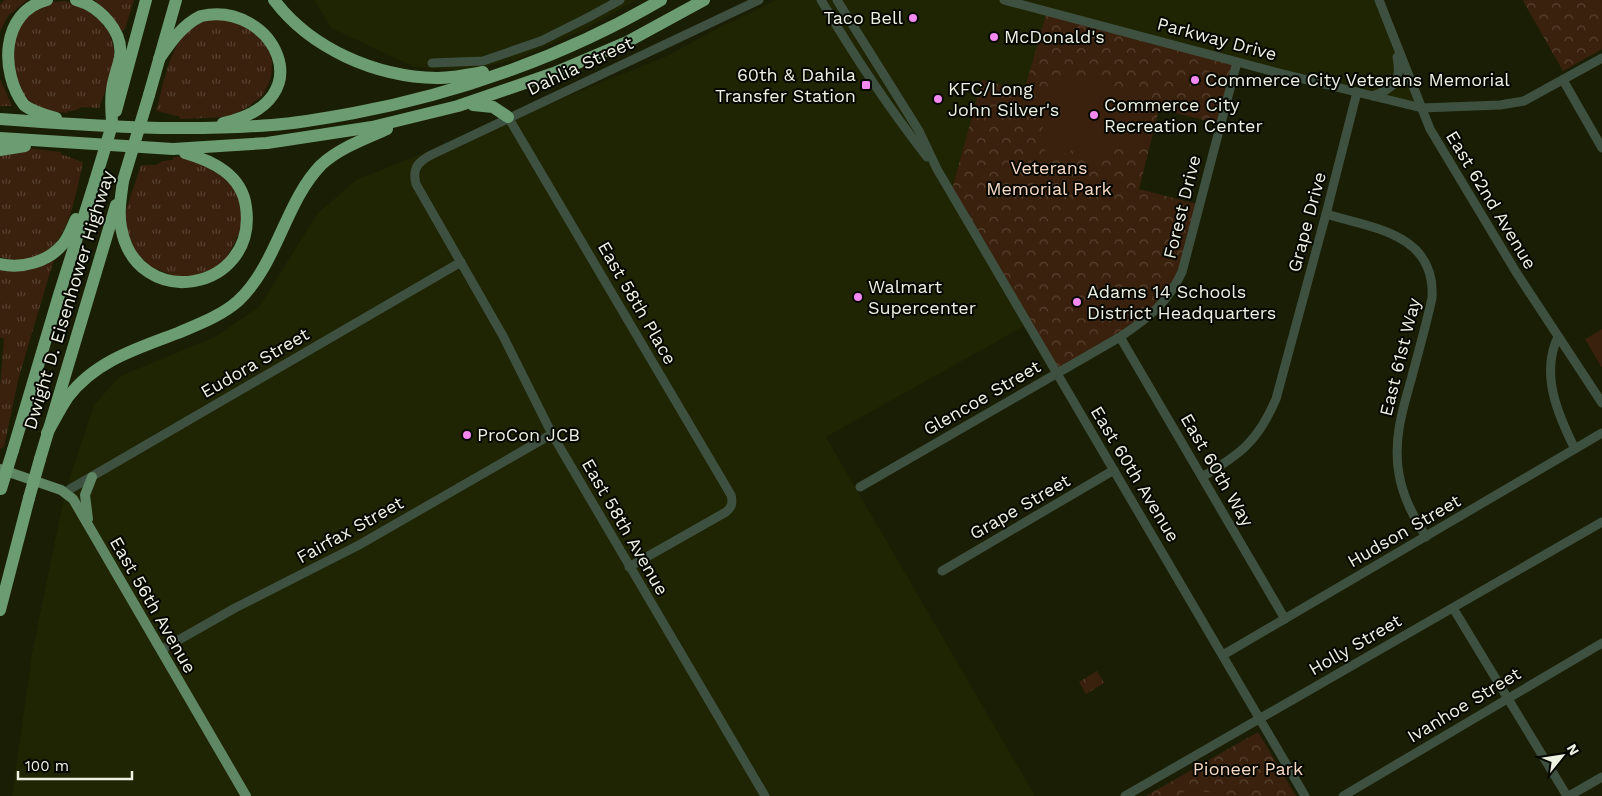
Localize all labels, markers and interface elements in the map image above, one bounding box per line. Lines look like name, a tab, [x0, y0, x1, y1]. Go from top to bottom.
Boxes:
place label: Taco Bell	[824, 7, 903, 28]
marker: Taco Bell	[907, 12, 919, 24]
street label: Parkway Drive	[1155, 12, 1279, 65]
place label: McDonald's	[1004, 26, 1105, 47]
marker: McDonald's	[988, 31, 1000, 43]
street label: Dahlia Street	[523, 32, 637, 99]
place label: 60th & Dahila Transfer Station	[715, 64, 856, 106]
place label: Commerce City Veterans Memorial	[1205, 69, 1510, 90]
marker: Commerce City Veterans Memorial	[1189, 74, 1201, 86]
place label: KFC/Long John Silver's	[948, 78, 1059, 120]
marker: 60th & Dahila Transfer Station	[860, 79, 872, 91]
marker: KFC/Long John Silver's	[932, 93, 944, 105]
place label: Commerce City Recreation Center	[1104, 94, 1263, 136]
marker: Commerce City Recreation Center	[1088, 109, 1100, 121]
street label: East 62nd Avenue	[1442, 127, 1541, 273]
street label: Forest Drive	[1158, 153, 1205, 261]
park label: Veterans Memorial Park	[986, 157, 1112, 199]
street label: Dwight D. Eisenhower Highway	[19, 167, 118, 432]
street label: Grape Drive	[1283, 169, 1330, 274]
street label: East 58th Place	[594, 238, 681, 368]
place label: Walmart Supercenter	[868, 276, 976, 318]
place label: Adams 14 Schools District Headquarters	[1087, 281, 1276, 323]
marker: Walmart Supercenter	[852, 291, 864, 303]
street label: East 61st Way	[1375, 295, 1425, 418]
marker: Adams 14 Schools District Headquarters	[1071, 296, 1083, 308]
street label: Eudora Street	[197, 323, 313, 402]
street label: Glencoe Street	[919, 355, 1044, 440]
street label: East 60th Avenue	[1087, 402, 1184, 545]
street label: East 60th Way	[1177, 410, 1259, 531]
place label: ProCon JCB	[477, 424, 580, 445]
marker: ProCon JCB	[461, 429, 473, 441]
street label: East 58th Avenue	[578, 455, 673, 599]
street label: Grape Street	[966, 469, 1074, 544]
street label: Hudson Street	[1343, 489, 1464, 571]
street label: Fairfax Street	[293, 491, 407, 568]
street label: East 56th Avenue	[106, 533, 201, 677]
street label: Holly Street	[1305, 609, 1405, 680]
street label: Ivanhoe Street	[1403, 662, 1525, 747]
north arrow	[1537, 731, 1587, 781]
text: N	[1564, 741, 1583, 758]
scale bar	[18, 748, 131, 780]
text: 100 m	[25, 757, 69, 775]
park label: Pioneer Park	[1193, 758, 1303, 779]

